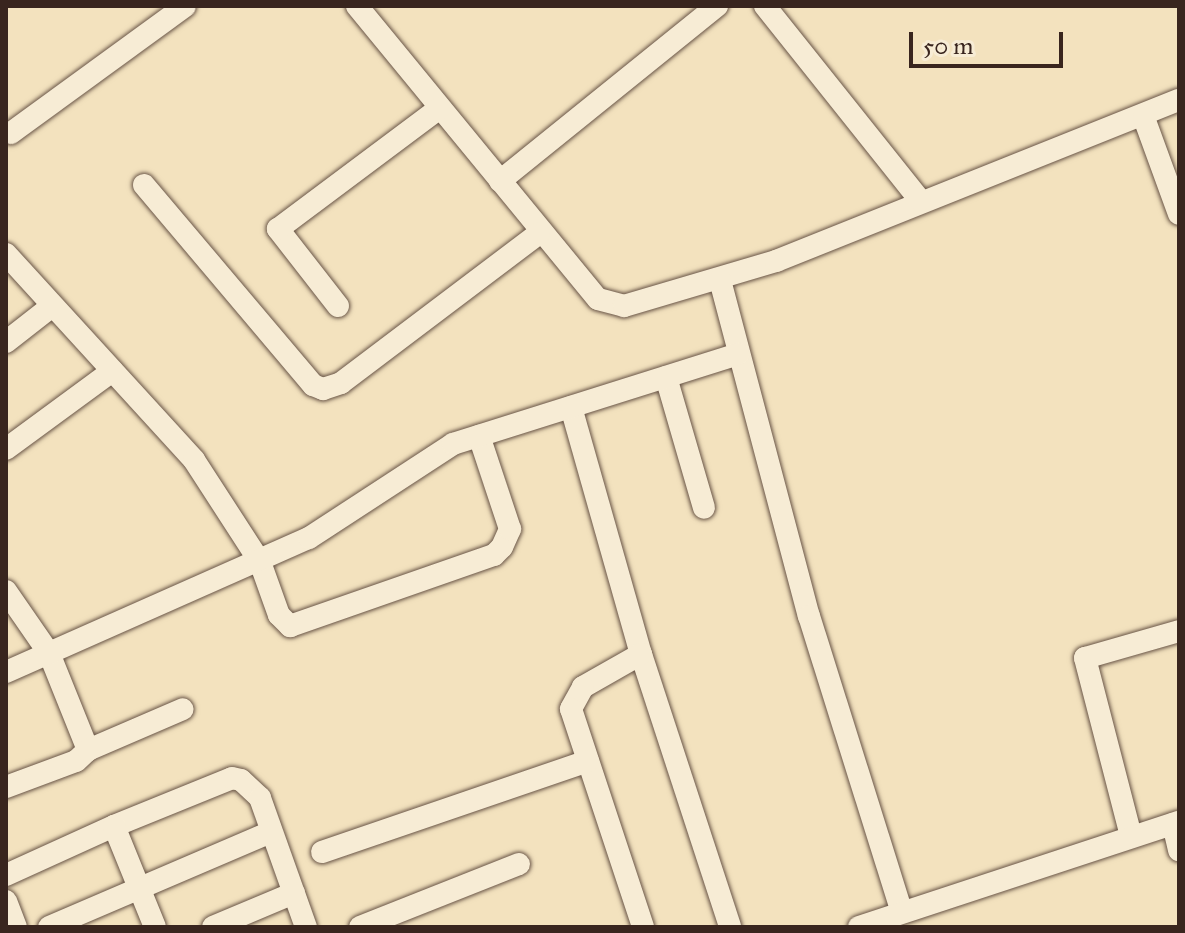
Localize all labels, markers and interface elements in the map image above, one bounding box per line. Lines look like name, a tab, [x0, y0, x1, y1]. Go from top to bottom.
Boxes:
scale bar	[913, 16, 1067, 66]
text: 50 m	[923, 31, 973, 61]

